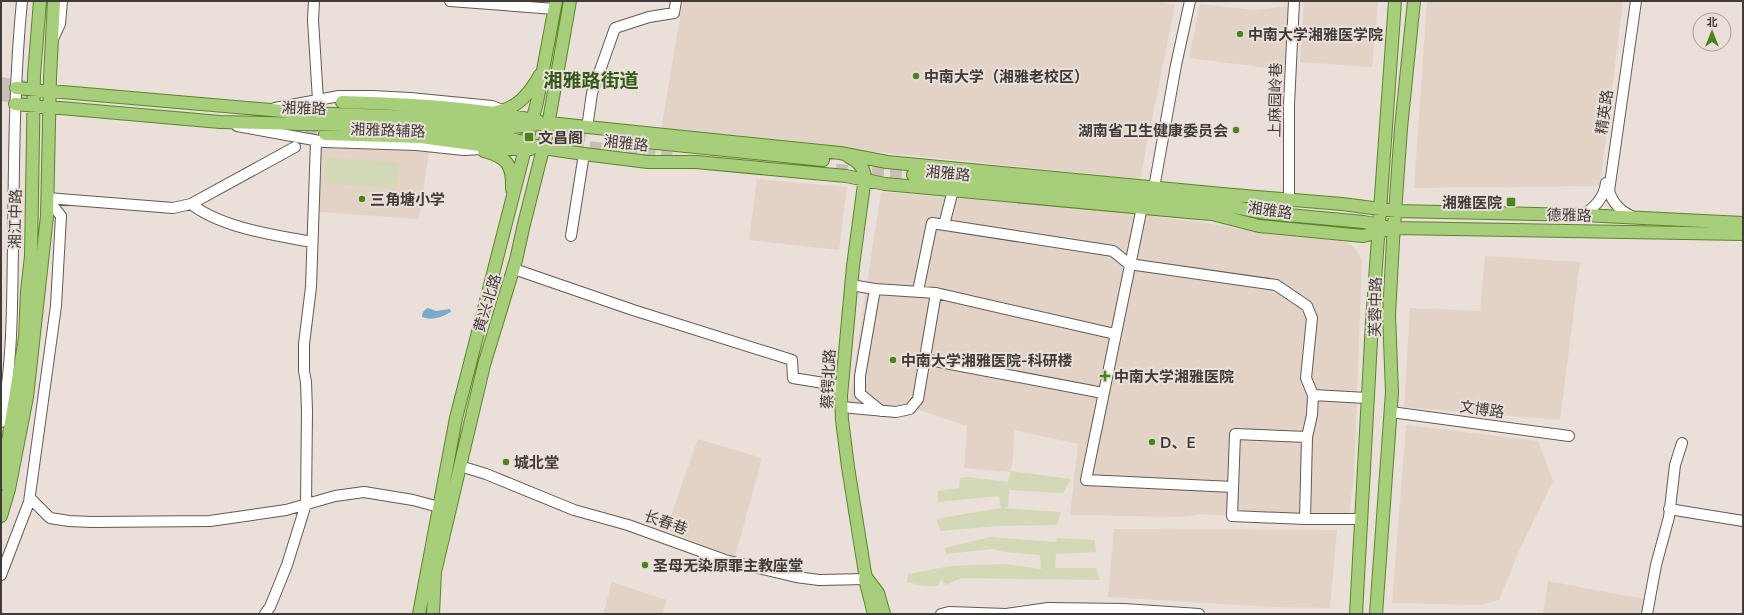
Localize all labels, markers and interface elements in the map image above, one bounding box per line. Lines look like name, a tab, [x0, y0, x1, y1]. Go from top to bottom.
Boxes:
north arrow	[1692, 12, 1732, 52]
text: 北	[1707, 15, 1718, 29]
place label: 中南大学湘雅医学院	[1248, 25, 1383, 44]
marker: 中南大学湘雅医学院	[1235, 29, 1245, 39]
street label: 上麻园岭巷	[1265, 62, 1285, 138]
place label: 中南大学（湘雅老校区）	[924, 67, 1089, 86]
district label: 湘雅路街道	[543, 68, 639, 92]
marker: 中南大学（湘雅老校区）	[911, 71, 921, 81]
street label: 精英路	[1591, 88, 1617, 136]
street label: 湘雅路	[281, 98, 327, 118]
street label: 湘雅路辅路	[350, 119, 426, 141]
place label: 湖南省卫生健康委员会	[1078, 121, 1228, 140]
marker: 湖南省卫生健康委员会	[1231, 125, 1241, 135]
place label: 文昌阁	[538, 128, 583, 147]
marker: 文昌阁	[523, 131, 535, 143]
street label: 湘雅路	[603, 131, 649, 155]
street label: 湘雅路	[925, 162, 971, 184]
street label: 湘江中路	[5, 189, 25, 249]
place label: 三角塘小学	[370, 190, 445, 209]
place label: 湘雅医院	[1442, 193, 1502, 212]
marker: 三角塘小学	[357, 194, 367, 204]
marker: 湘雅医院	[1505, 196, 1517, 208]
street label: 湘雅路	[1246, 197, 1294, 223]
street label: 德雅路	[1546, 205, 1592, 225]
street label: 黄兴北路	[469, 272, 505, 334]
street label: 芙蓉中路	[1365, 277, 1385, 337]
street label: 蔡锷北路	[817, 349, 839, 409]
place label: 中南大学湘雅医院-科研楼	[901, 351, 1073, 370]
marker: 中南大学湘雅医院-科研楼	[888, 355, 898, 365]
place label: 中南大学湘雅医院	[1114, 367, 1234, 386]
marker: 中南大学湘雅医院	[1099, 370, 1111, 382]
street label: 文博路	[1458, 396, 1506, 422]
place label: D、E	[1160, 433, 1195, 452]
marker: D、E	[1147, 437, 1157, 447]
place label: 城北堂	[514, 453, 559, 472]
marker: 城北堂	[501, 457, 511, 467]
street label: 长春巷	[642, 506, 690, 538]
place label: 圣母无染原罪主教座堂	[653, 556, 803, 575]
marker: 圣母无染原罪主教座堂	[640, 560, 650, 570]

